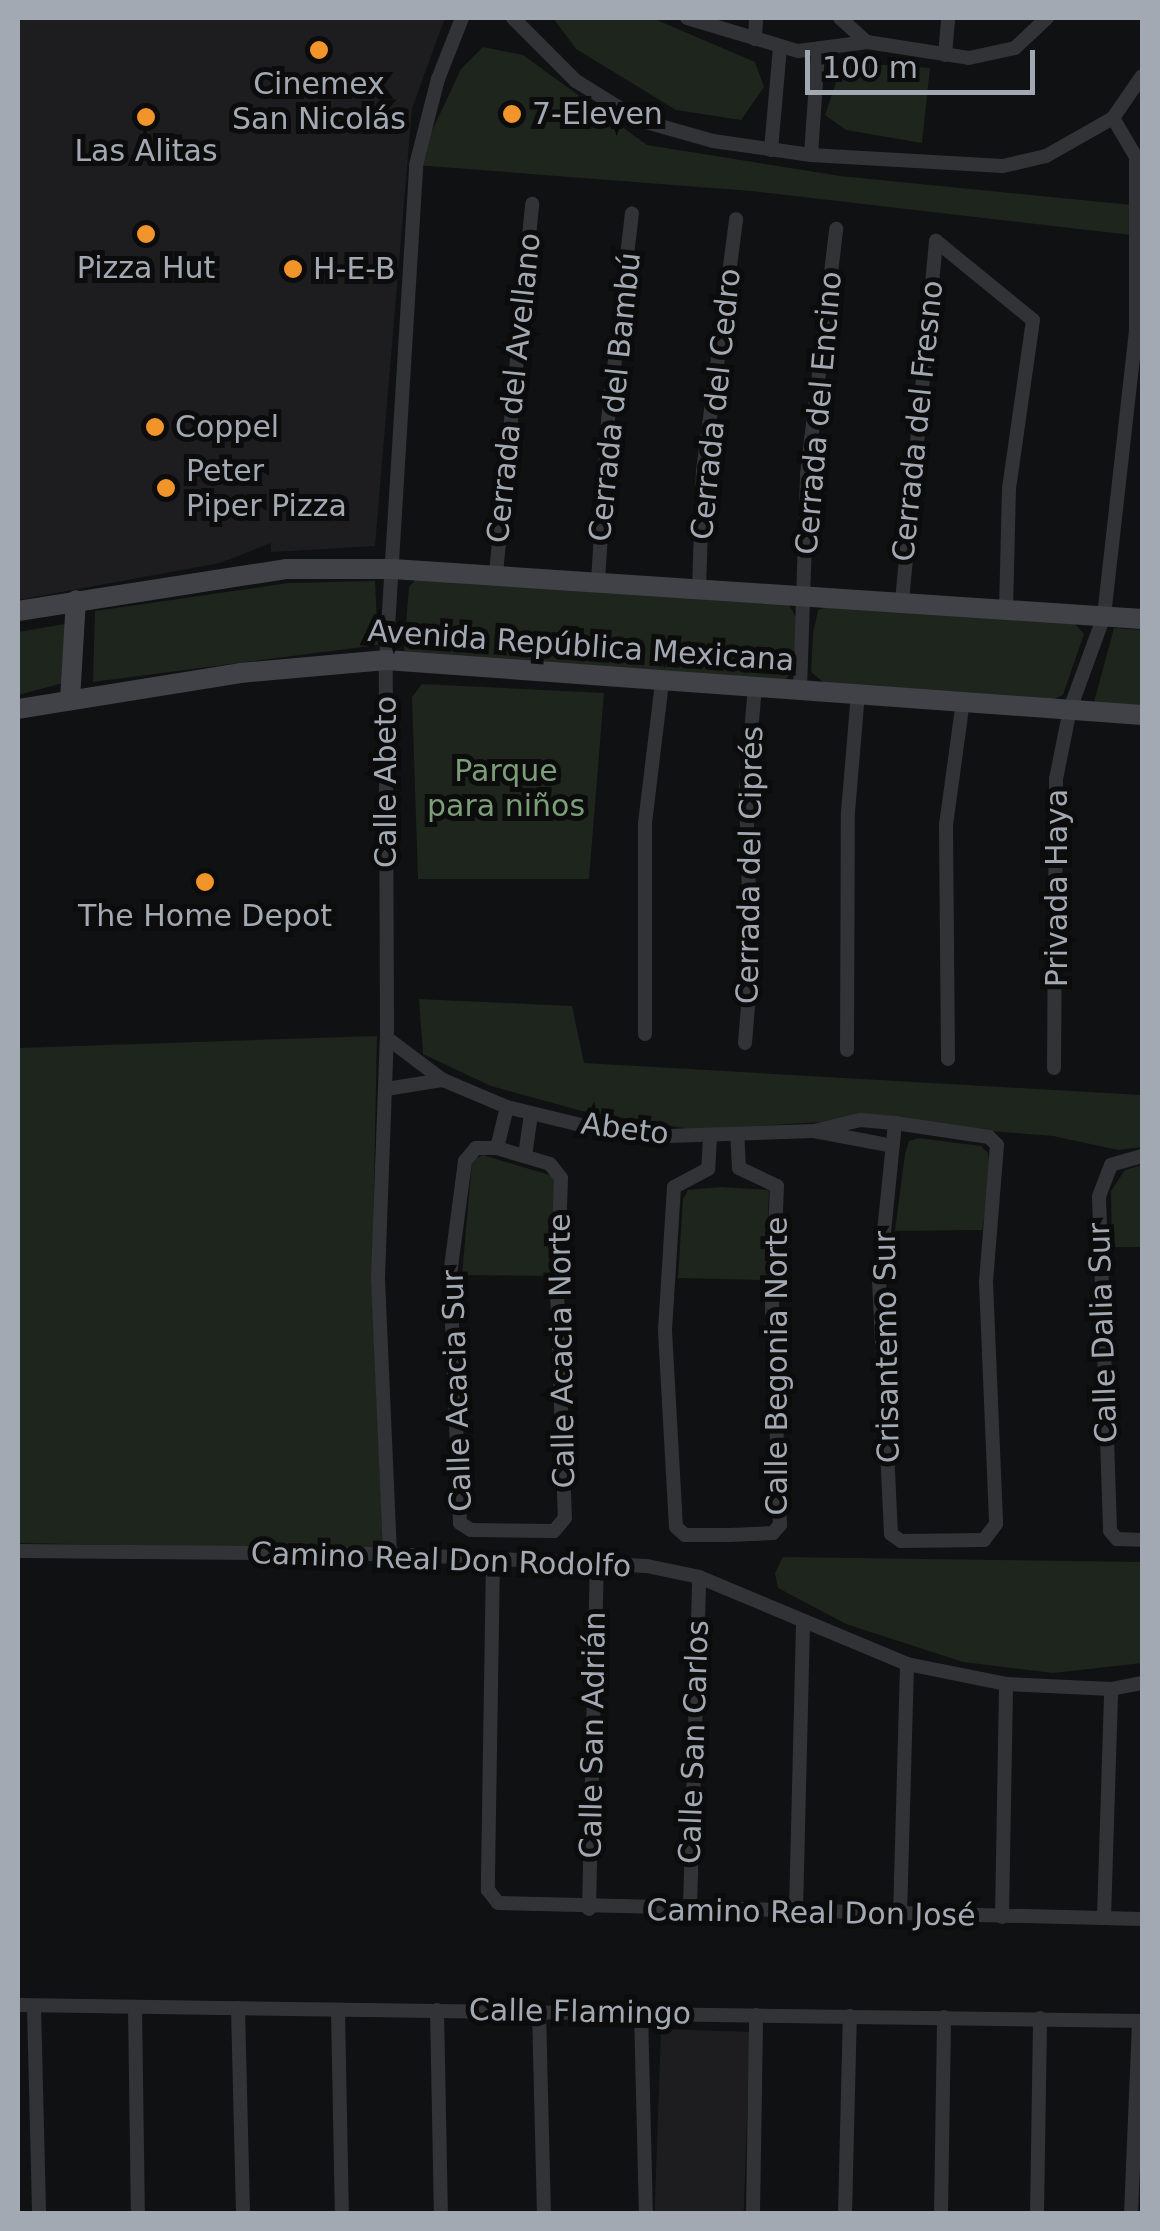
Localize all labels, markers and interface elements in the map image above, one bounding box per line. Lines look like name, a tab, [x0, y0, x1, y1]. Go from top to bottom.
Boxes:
scale bar	[810, 30, 1040, 92]
marker: Cinemex San Nicolás	[308, 39, 330, 61]
text: 100 m	[822, 50, 918, 85]
place label: Cinemex San Nicolás	[232, 66, 406, 136]
place label: 7-Eleven	[532, 96, 663, 132]
marker: 7-Eleven	[501, 103, 523, 125]
marker: Las Alitas	[135, 106, 157, 128]
place label: Las Alitas	[74, 133, 218, 169]
marker: Pizza Hut	[135, 223, 157, 245]
street label: Cerrada del Avellano	[480, 231, 548, 545]
place label: Pizza Hut	[77, 250, 215, 286]
place label: H-E-B	[313, 251, 396, 287]
street label: Cerrada del Bambú	[582, 251, 648, 543]
marker: H-E-B	[282, 258, 304, 280]
street label: Cerrada del Cedro	[684, 266, 748, 542]
street label: Cerrada del Encino	[789, 270, 849, 556]
street label: Cerrada del Fresno	[885, 279, 951, 563]
place label: Coppel	[175, 409, 279, 445]
marker: Coppel	[144, 416, 166, 438]
place label: Peter Piper Pizza	[186, 453, 347, 524]
marker: Peter Piper Pizza	[155, 477, 177, 499]
street label: Avenida República Mexicana	[366, 613, 796, 679]
street label: Calle Abeto	[368, 696, 404, 868]
street label: Cerrada del Ciprés	[730, 726, 770, 1004]
park label: Parque para niños	[427, 753, 585, 824]
street label: Privada Haya	[1039, 789, 1075, 987]
marker: The Home Depot	[194, 871, 216, 893]
place label: The Home Depot	[78, 898, 332, 934]
street label: Abeto	[579, 1106, 671, 1152]
street label: Calle Acacia Norte	[542, 1213, 582, 1489]
street label: Calle Begonia Norte	[759, 1216, 795, 1516]
street label: Calle Dalia Sur	[1081, 1222, 1125, 1444]
street label: Crisantemo Sur	[867, 1231, 907, 1463]
street label: Calle Acacia Sur	[435, 1269, 479, 1513]
street label: Camino Real Don Rodolfo	[250, 1535, 632, 1585]
street label: Calle San Adrián	[573, 1611, 613, 1859]
street label: Calle San Carlos	[672, 1619, 716, 1865]
street label: Camino Real Don José	[646, 1892, 976, 1934]
street label: Calle Flamingo	[469, 1992, 691, 2032]

